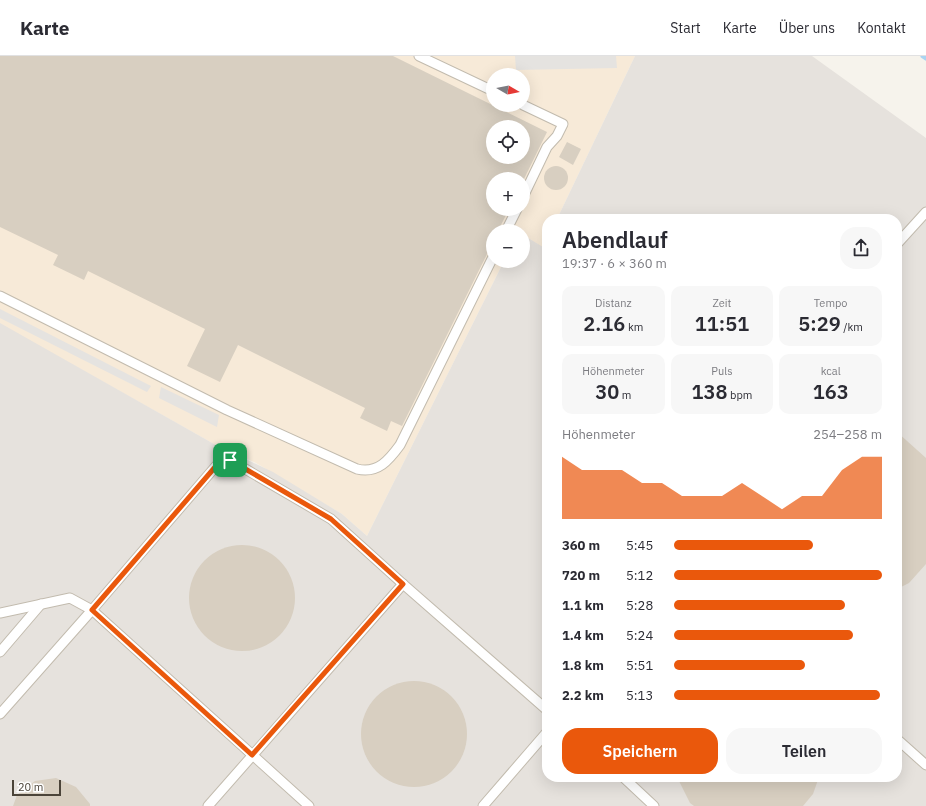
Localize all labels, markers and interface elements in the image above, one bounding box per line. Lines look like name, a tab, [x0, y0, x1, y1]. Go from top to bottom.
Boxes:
text: Karte	[20, 16, 69, 40]
text: Start	[670, 19, 701, 37]
text: Karte	[723, 19, 757, 37]
text: Über uns	[779, 19, 835, 37]
text: Kontakt	[857, 19, 906, 37]
north arrow	[486, 68, 530, 112]
map controls	[486, 68, 530, 268]
button: locate	[486, 120, 530, 164]
button: +	[486, 172, 530, 216]
button: −	[486, 224, 530, 268]
text: Abendlauf	[562, 225, 668, 254]
button: share	[840, 227, 882, 269]
text: 19:37 · 6 × 360 m	[562, 255, 667, 272]
text: Distanz	[595, 296, 632, 310]
text: Zeit	[713, 296, 731, 310]
text: Tempo	[814, 296, 848, 310]
text: 2.16	[583, 310, 625, 337]
text: 11:51	[695, 310, 749, 337]
text: 5:29	[798, 310, 841, 337]
text: km	[625, 320, 643, 334]
text: /km	[841, 320, 863, 334]
text: Höhenmeter	[582, 364, 644, 378]
text: Puls	[711, 364, 733, 378]
text: kcal	[821, 364, 841, 378]
text: 30	[595, 378, 619, 405]
text: 138	[692, 378, 728, 405]
text: 163	[813, 378, 849, 405]
text: m	[619, 388, 631, 402]
text: bpm	[728, 388, 752, 402]
text: Höhenmeter	[562, 426, 635, 443]
text: 254–258 m	[813, 426, 882, 443]
pin	[213, 443, 247, 477]
icon: arrive	[219, 449, 241, 471]
text: 360 m	[562, 537, 600, 554]
text: 5:45	[626, 537, 653, 554]
text: 720 m	[562, 567, 600, 584]
text: 5:12	[626, 567, 653, 584]
text: 1.1 km	[562, 597, 604, 614]
text: 5:28	[626, 597, 653, 614]
text: 1.4 km	[562, 627, 604, 644]
text: 5:24	[626, 627, 653, 644]
text: 1.8 km	[562, 657, 604, 674]
text: 5:51	[626, 657, 653, 674]
text: 2.2 km	[562, 687, 604, 704]
text: 5:13	[626, 687, 653, 704]
button: Speichern	[562, 728, 718, 774]
button: Teilen	[726, 728, 882, 774]
scale bar	[12, 778, 61, 797]
text: 20 m	[18, 780, 43, 794]

